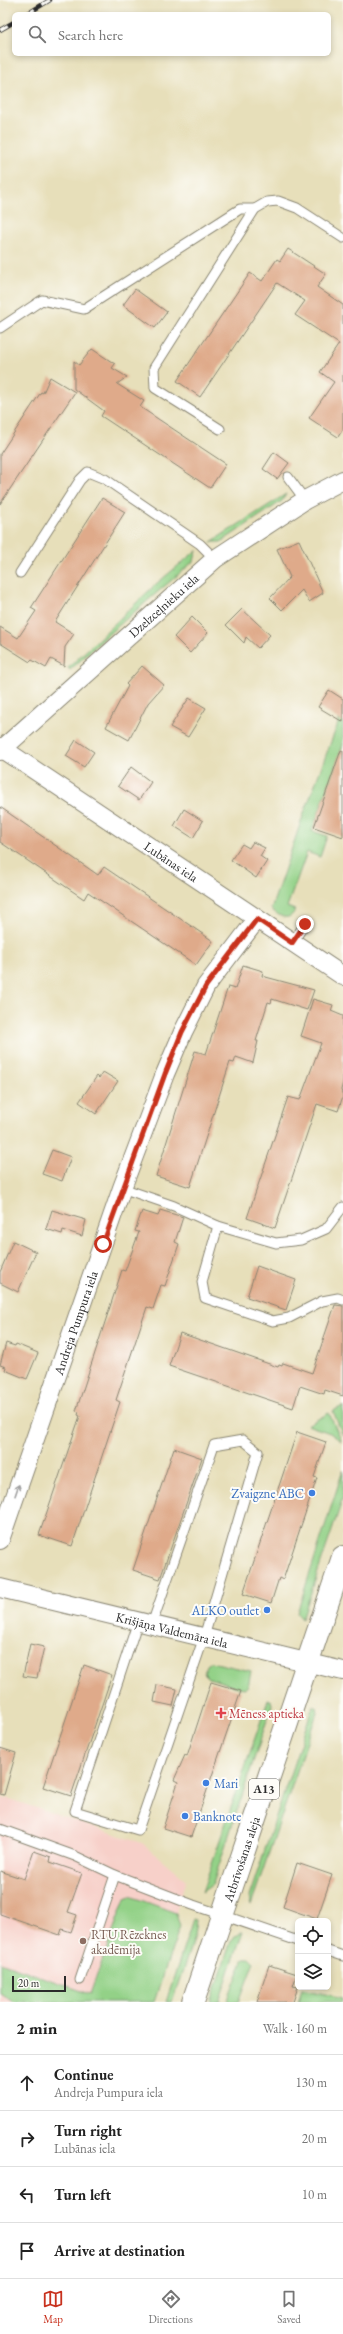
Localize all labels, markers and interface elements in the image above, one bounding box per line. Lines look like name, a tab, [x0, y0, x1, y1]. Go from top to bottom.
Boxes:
search box	[12, 12, 331, 56]
icon: search	[26, 23, 48, 45]
text: Search here	[58, 25, 123, 44]
street label: Dzelzceļnieku iela	[125, 569, 203, 641]
street label: Lubānas iela	[141, 837, 202, 886]
route end	[296, 915, 314, 933]
route start	[94, 1235, 112, 1253]
street label: Andreja Pumpura iela	[49, 1268, 101, 1378]
one-way arrow	[14, 1484, 22, 1496]
place label: Zvaigzne ABC	[231, 1485, 304, 1502]
marker: Zvaigzne ABC	[307, 1488, 317, 1498]
place label: ALKO outlet	[190, 1602, 259, 1619]
marker: ALKO outlet	[262, 1605, 272, 1615]
street label: Krišjāņa Valdemāra iela	[114, 1608, 231, 1652]
place label: Mēness aptieka	[229, 1705, 305, 1722]
marker: Mēness aptieka	[216, 1708, 226, 1718]
place label: Mari	[214, 1775, 238, 1792]
marker: Mari	[201, 1778, 211, 1788]
road number: A13	[249, 1779, 279, 1799]
place label: Banknote	[193, 1808, 241, 1825]
marker: Banknote	[180, 1811, 190, 1821]
street label: Atbrīvošanas aleja	[219, 1813, 264, 1905]
map controls	[295, 1918, 331, 1990]
button: locate	[295, 1918, 331, 1954]
place label: RTU Rēzeknes akadēmija	[91, 1926, 166, 1958]
marker: RTU Rēzeknes akadēmija	[78, 1936, 88, 1946]
button: layers	[295, 1954, 331, 1990]
scale bar	[12, 1974, 66, 1993]
text: 20 m	[18, 1976, 39, 1990]
text: 2 min	[16, 2017, 57, 2039]
text: Walk · 160 m	[263, 2020, 327, 2037]
text: Continue	[54, 2065, 114, 2084]
icon: ahead	[16, 2072, 38, 2094]
text: 130 m	[296, 2074, 327, 2091]
text: Andreja Pumpura iela	[54, 2084, 163, 2101]
text: Turn right	[54, 2121, 122, 2140]
icon: right	[16, 2128, 38, 2150]
text: 20 m	[302, 2130, 327, 2147]
text: Lubānas iela	[54, 2140, 115, 2157]
icon: left	[16, 2184, 38, 2206]
text: Turn left	[54, 2185, 111, 2204]
text: 10 m	[302, 2186, 327, 2203]
icon: arrive	[16, 2240, 38, 2262]
text: Arrive at destination	[54, 2241, 185, 2260]
tab: Map	[42, 2288, 64, 2326]
tab: Directions	[149, 2288, 193, 2326]
tab: Saved	[277, 2288, 301, 2326]

